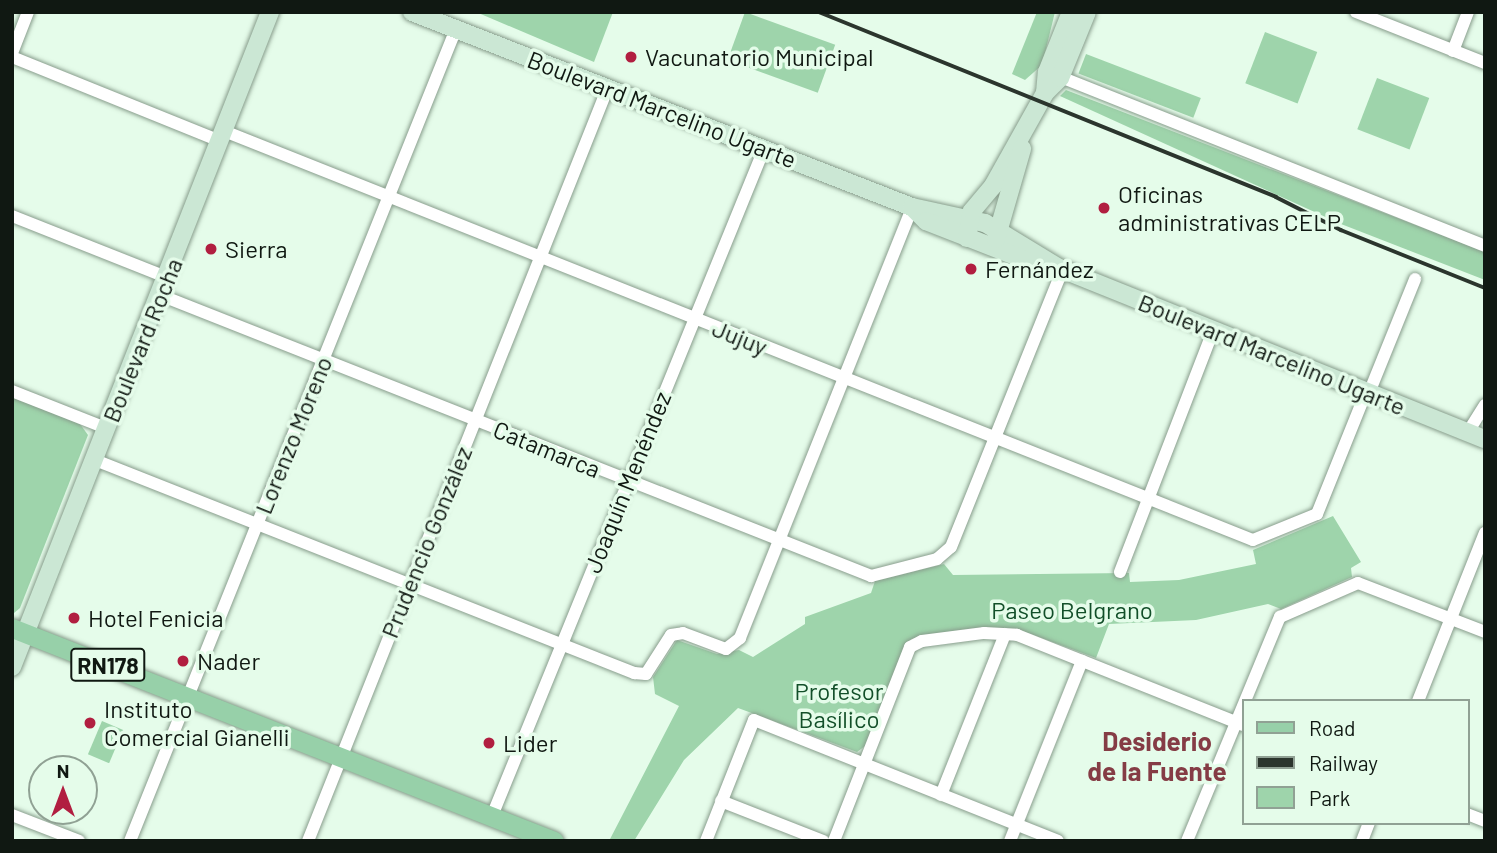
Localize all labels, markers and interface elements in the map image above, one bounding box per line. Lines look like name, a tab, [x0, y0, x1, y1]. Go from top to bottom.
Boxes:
place label: Vacunatorio Municipal	[645, 43, 874, 71]
street label: Boulevard Marcelino Ugarte	[524, 44, 800, 174]
marker: Vacunatorio Municipal	[623, 49, 639, 65]
place label: Oficinas administrativas CELP	[1118, 180, 1341, 236]
marker: Oficinas administrativas CELP	[1096, 200, 1112, 216]
place label: Sierra	[225, 235, 288, 263]
marker: Sierra	[203, 241, 219, 257]
street label: Boulevard Rocha	[96, 254, 188, 426]
place label: Fernández	[985, 255, 1094, 283]
marker: Fernández	[963, 261, 979, 277]
street label: Boulevard Marcelino Ugarte	[1134, 287, 1410, 421]
street label: Jujuy	[708, 313, 772, 361]
street label: Lorenzo Moreno	[248, 352, 338, 518]
street label: Joaquín Menéndez	[578, 387, 676, 577]
street label: Catamarca	[489, 414, 605, 484]
street label: Prudencio González	[375, 442, 477, 642]
park label: Paseo Belgrano	[991, 596, 1153, 624]
place label: Hotel Fenicia	[88, 604, 224, 632]
marker: Hotel Fenicia	[66, 610, 82, 626]
road number: RN178	[70, 646, 146, 684]
place label: Nader	[197, 647, 260, 675]
marker: Nader	[175, 653, 191, 669]
park label: Profesor Basílico	[794, 677, 884, 733]
place label: Instituto Comercial Gianelli	[104, 695, 290, 751]
legend	[1242, 699, 1469, 825]
marker: Instituto Comercial Gianelli	[82, 715, 98, 731]
text: Road	[1309, 715, 1355, 740]
district label: Desiderio de la Fuente	[1087, 725, 1227, 786]
place label: Lider	[503, 729, 557, 757]
marker: Lider	[481, 735, 497, 751]
text: Railway	[1309, 750, 1378, 775]
north arrow	[28, 755, 98, 825]
text: N	[57, 759, 69, 782]
text: Park	[1309, 785, 1350, 810]

